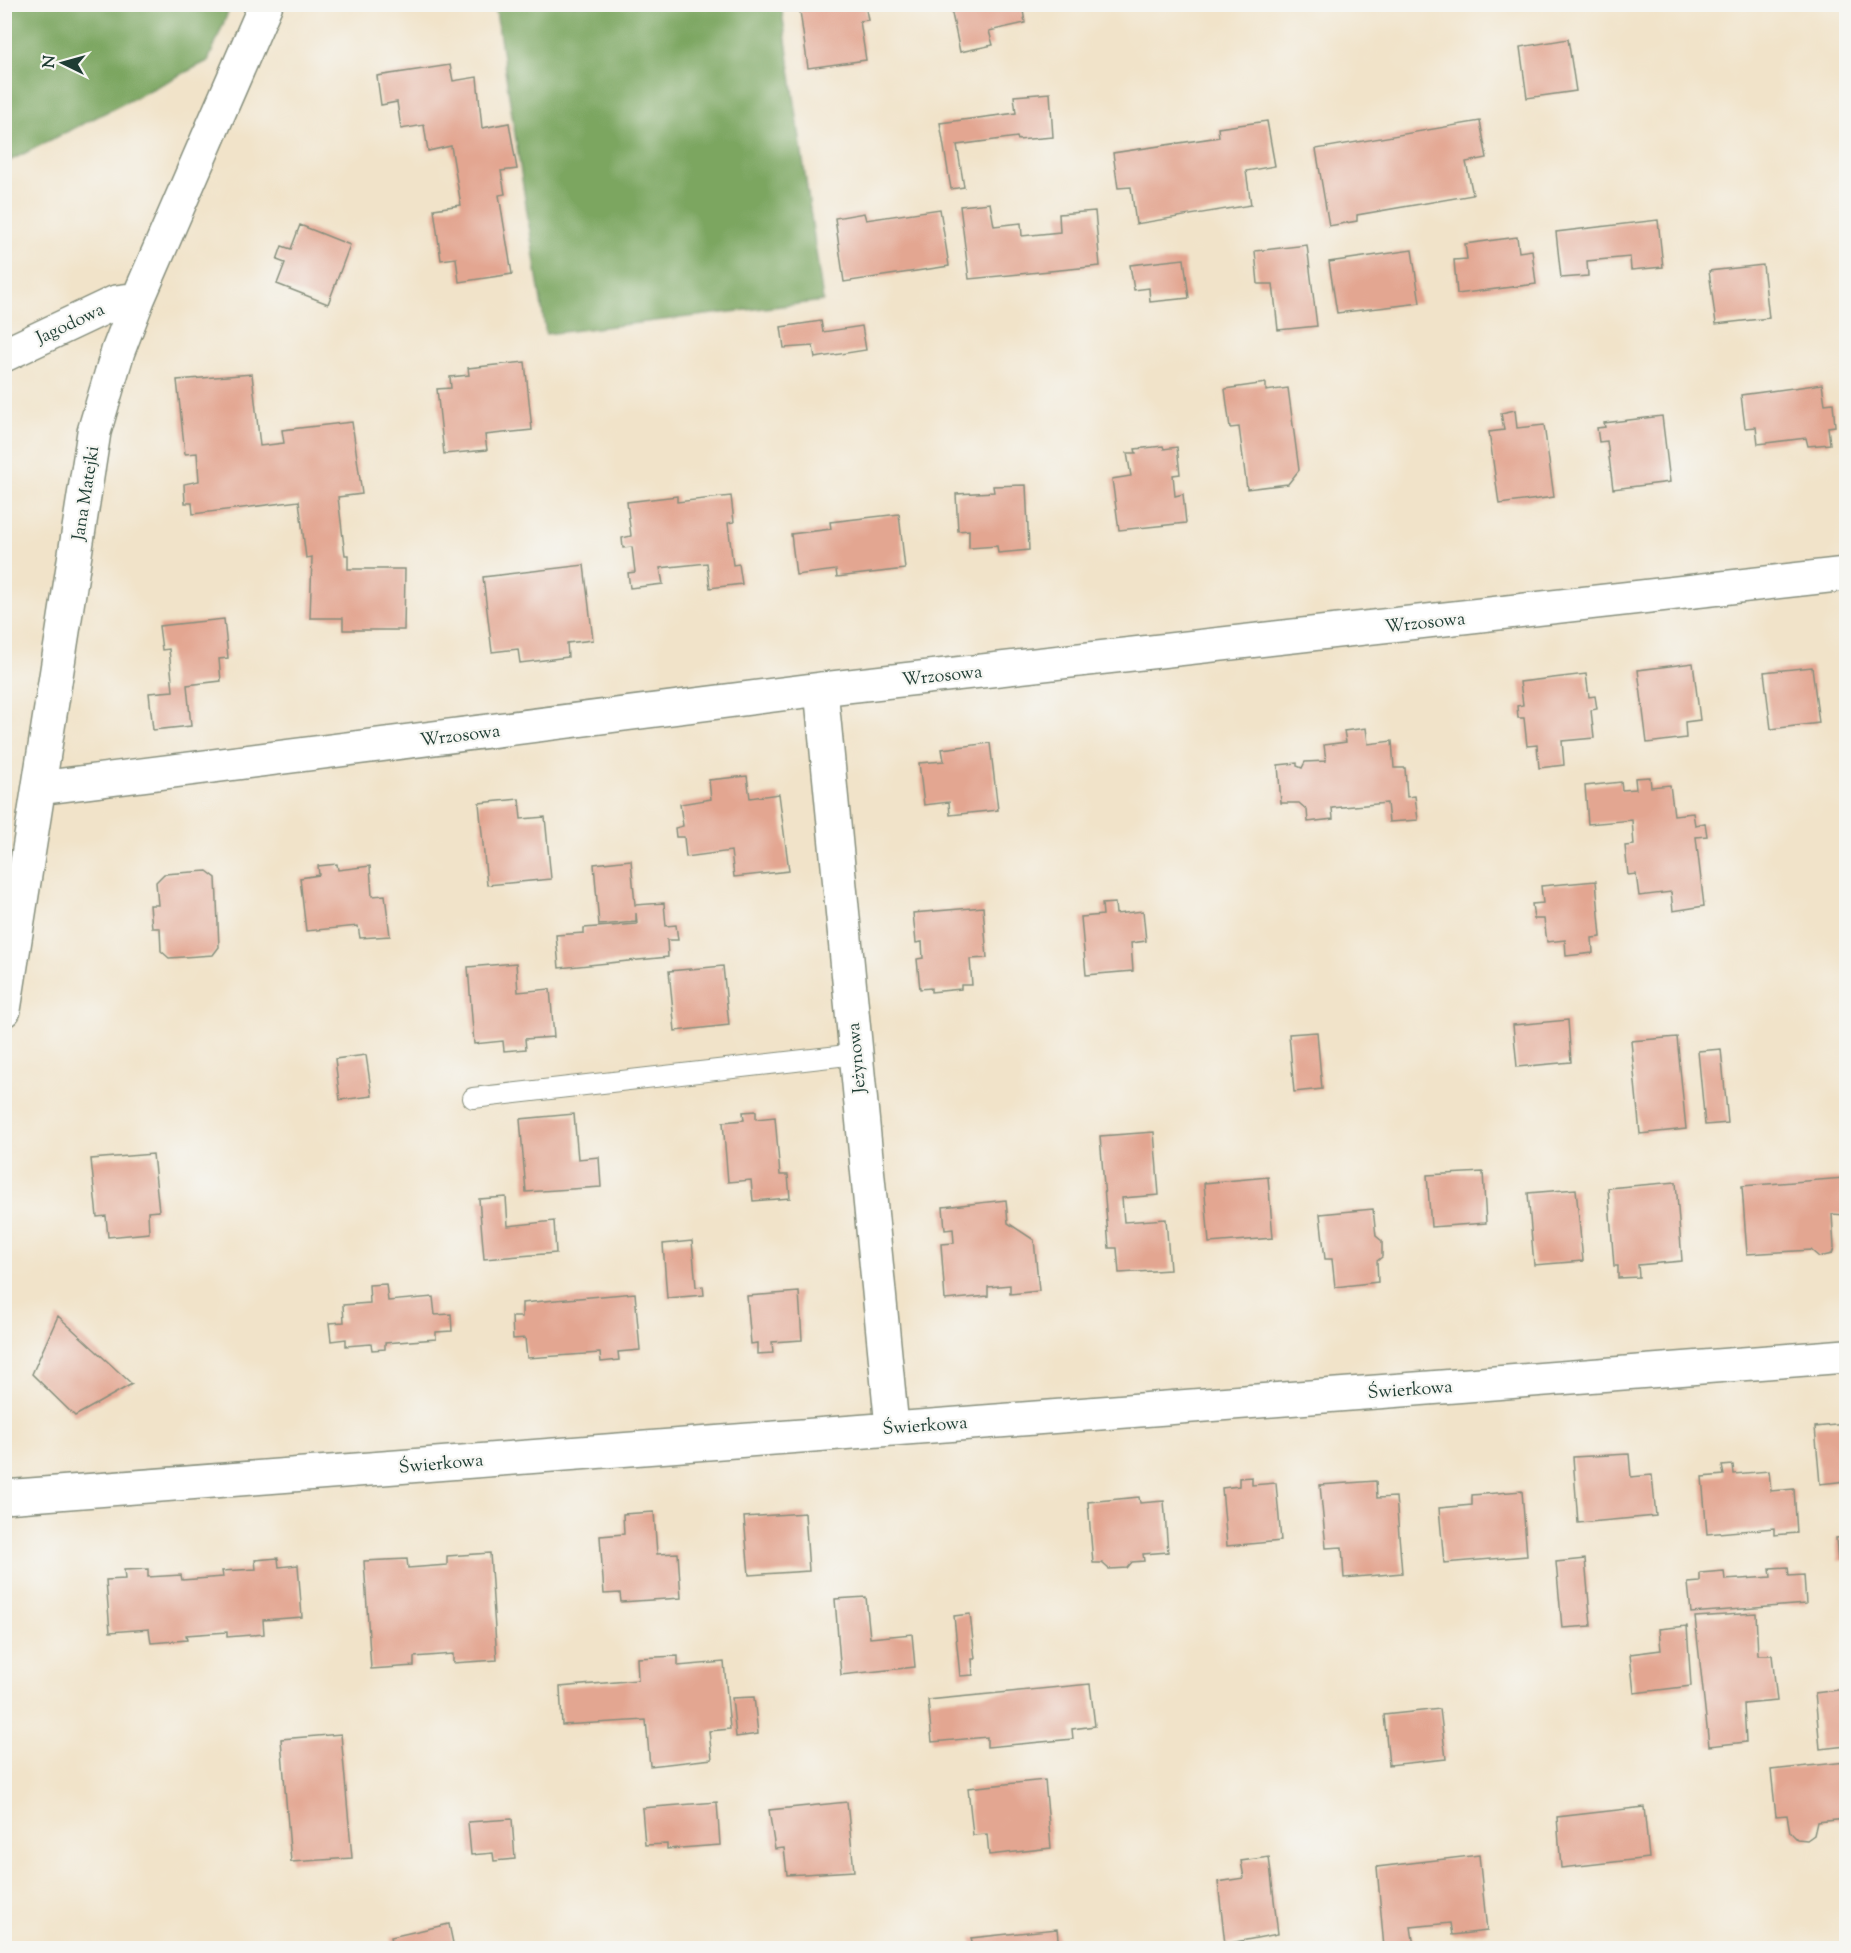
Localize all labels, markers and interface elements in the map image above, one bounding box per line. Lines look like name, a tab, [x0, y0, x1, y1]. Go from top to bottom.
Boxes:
north arrow	[33, 33, 93, 93]
text: N	[39, 54, 63, 69]
street label: Jagodowa	[31, 298, 109, 352]
street label: Jana Matejki	[67, 444, 107, 543]
street label: Wrzosowa	[1384, 607, 1467, 641]
street label: Wrzosowa	[901, 660, 984, 694]
street label: Wrzosowa	[419, 719, 502, 755]
street label: Jeżynowa	[842, 1021, 874, 1095]
street label: Świerkowa	[1367, 1374, 1453, 1407]
street label: Świerkowa	[882, 1410, 968, 1443]
street label: Świerkowa	[398, 1447, 485, 1482]

